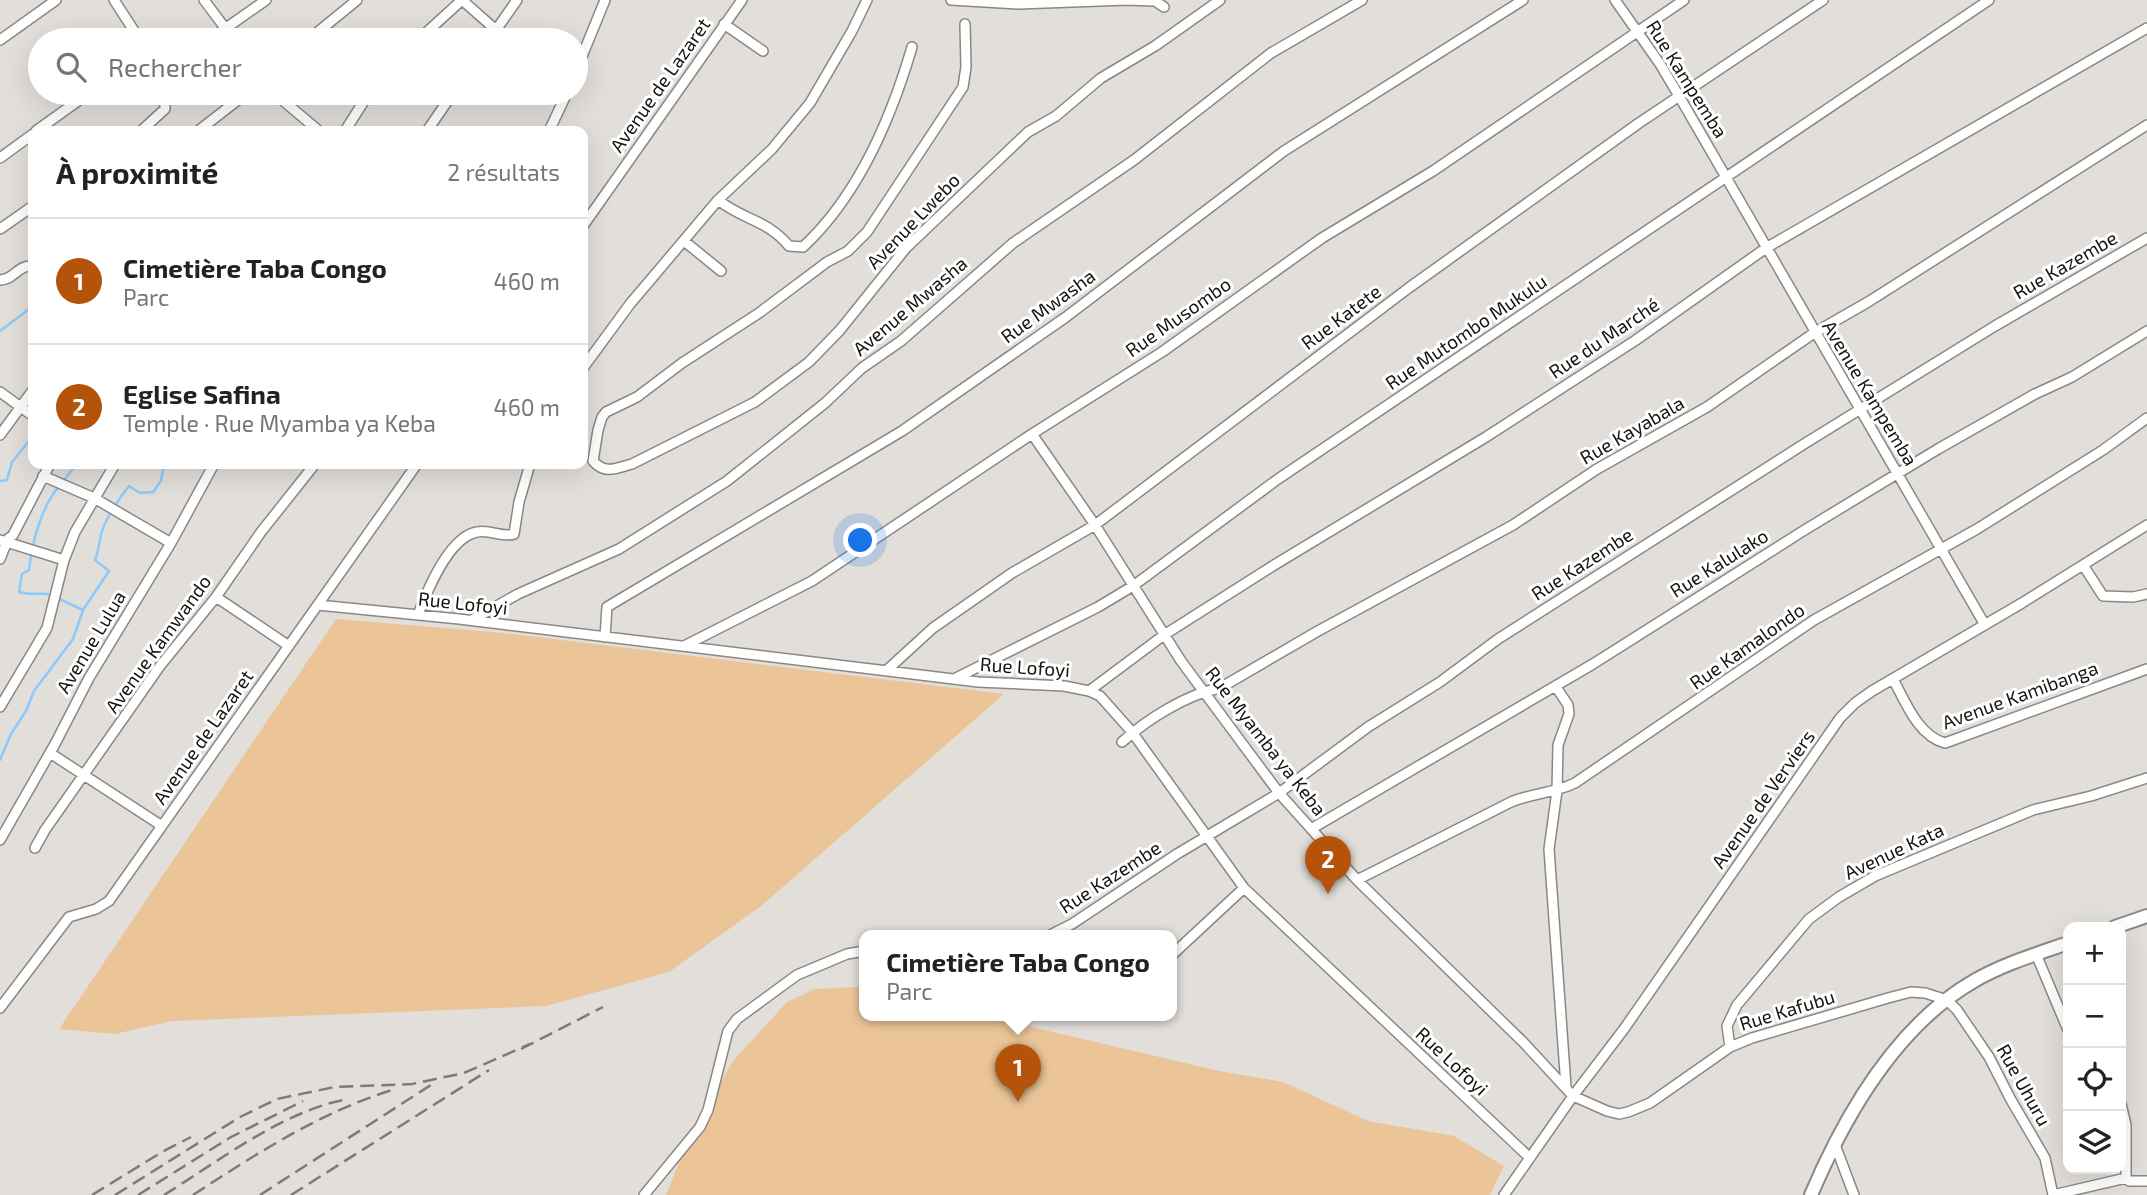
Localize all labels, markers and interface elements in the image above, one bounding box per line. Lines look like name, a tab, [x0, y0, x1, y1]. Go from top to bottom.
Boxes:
street label: Avenue de Lazaret	[605, 13, 714, 156]
street label: Rue Kampemba	[1642, 16, 1733, 142]
search box	[28, 28, 588, 105]
icon: search	[52, 48, 90, 86]
text: Rechercher	[108, 51, 242, 82]
text: À proximité	[56, 154, 218, 190]
text: 2 résultats	[447, 158, 560, 186]
street label: Avenue Lwebo	[861, 168, 964, 273]
street label: Rue Kazembe	[2009, 226, 2121, 304]
street label: Avenue Mwasha	[848, 251, 971, 360]
text: Cimetière Taba Congo	[123, 252, 387, 283]
street label: Rue Mwasha	[996, 264, 1099, 347]
text: 1	[74, 267, 84, 295]
text: 460 m	[494, 267, 560, 295]
street label: Rue Mutombo Mukulu	[1381, 269, 1551, 394]
street label: Rue Musombo	[1121, 272, 1235, 361]
street label: Rue Katete	[1296, 279, 1385, 354]
text: Parc	[123, 283, 169, 311]
street label: Rue du Marché	[1544, 292, 1663, 383]
street label: Avenue Kampemba	[1818, 316, 1923, 470]
text: Eglise Safina	[123, 378, 281, 409]
street label: Rue Kayabala	[1576, 391, 1688, 469]
text: 2	[72, 393, 86, 421]
text: 460 m	[494, 393, 560, 421]
text: Temple · Rue Myamba ya Keba	[123, 409, 436, 437]
street label: Rue Kazembe	[1527, 522, 1637, 605]
your location	[843, 523, 877, 557]
street label: Rue Kalulako	[1665, 523, 1772, 602]
street label: Avenue Kamwando	[100, 570, 215, 717]
street label: Avenue Lulua	[51, 586, 130, 697]
street label: Rue Lofoyi	[417, 586, 509, 619]
street label: Rue Kamalondo	[1685, 597, 1809, 694]
street label: Rue Lofoyi	[979, 652, 1071, 681]
street label: Avenue Kamibanga	[1939, 656, 2101, 733]
street label: Rue Myamba ya Keba	[1201, 662, 1332, 820]
street label: Avenue de Lazaret	[148, 665, 257, 808]
street label: Avenue de Verviers	[1706, 725, 1819, 872]
street label: Avenue Kata	[1840, 817, 1947, 884]
street label: Rue Kazembe	[1055, 835, 1165, 918]
pin: 2	[1305, 836, 1351, 894]
map controls	[2063, 922, 2126, 1174]
button: +	[2063, 922, 2126, 985]
popup	[859, 930, 1177, 1021]
text: Cimetière Taba Congo	[886, 946, 1150, 977]
text: Parc	[886, 977, 932, 1005]
street label: Rue Kafubu	[1736, 984, 1837, 1035]
button: −	[2063, 985, 2126, 1048]
street label: Rue Lofoyi	[1412, 1022, 1493, 1100]
street label: Rue Uhuru	[1993, 1040, 2056, 1130]
pin: 1	[995, 1044, 1041, 1102]
button: locate	[2063, 1048, 2126, 1111]
button: layers	[2063, 1111, 2126, 1174]

